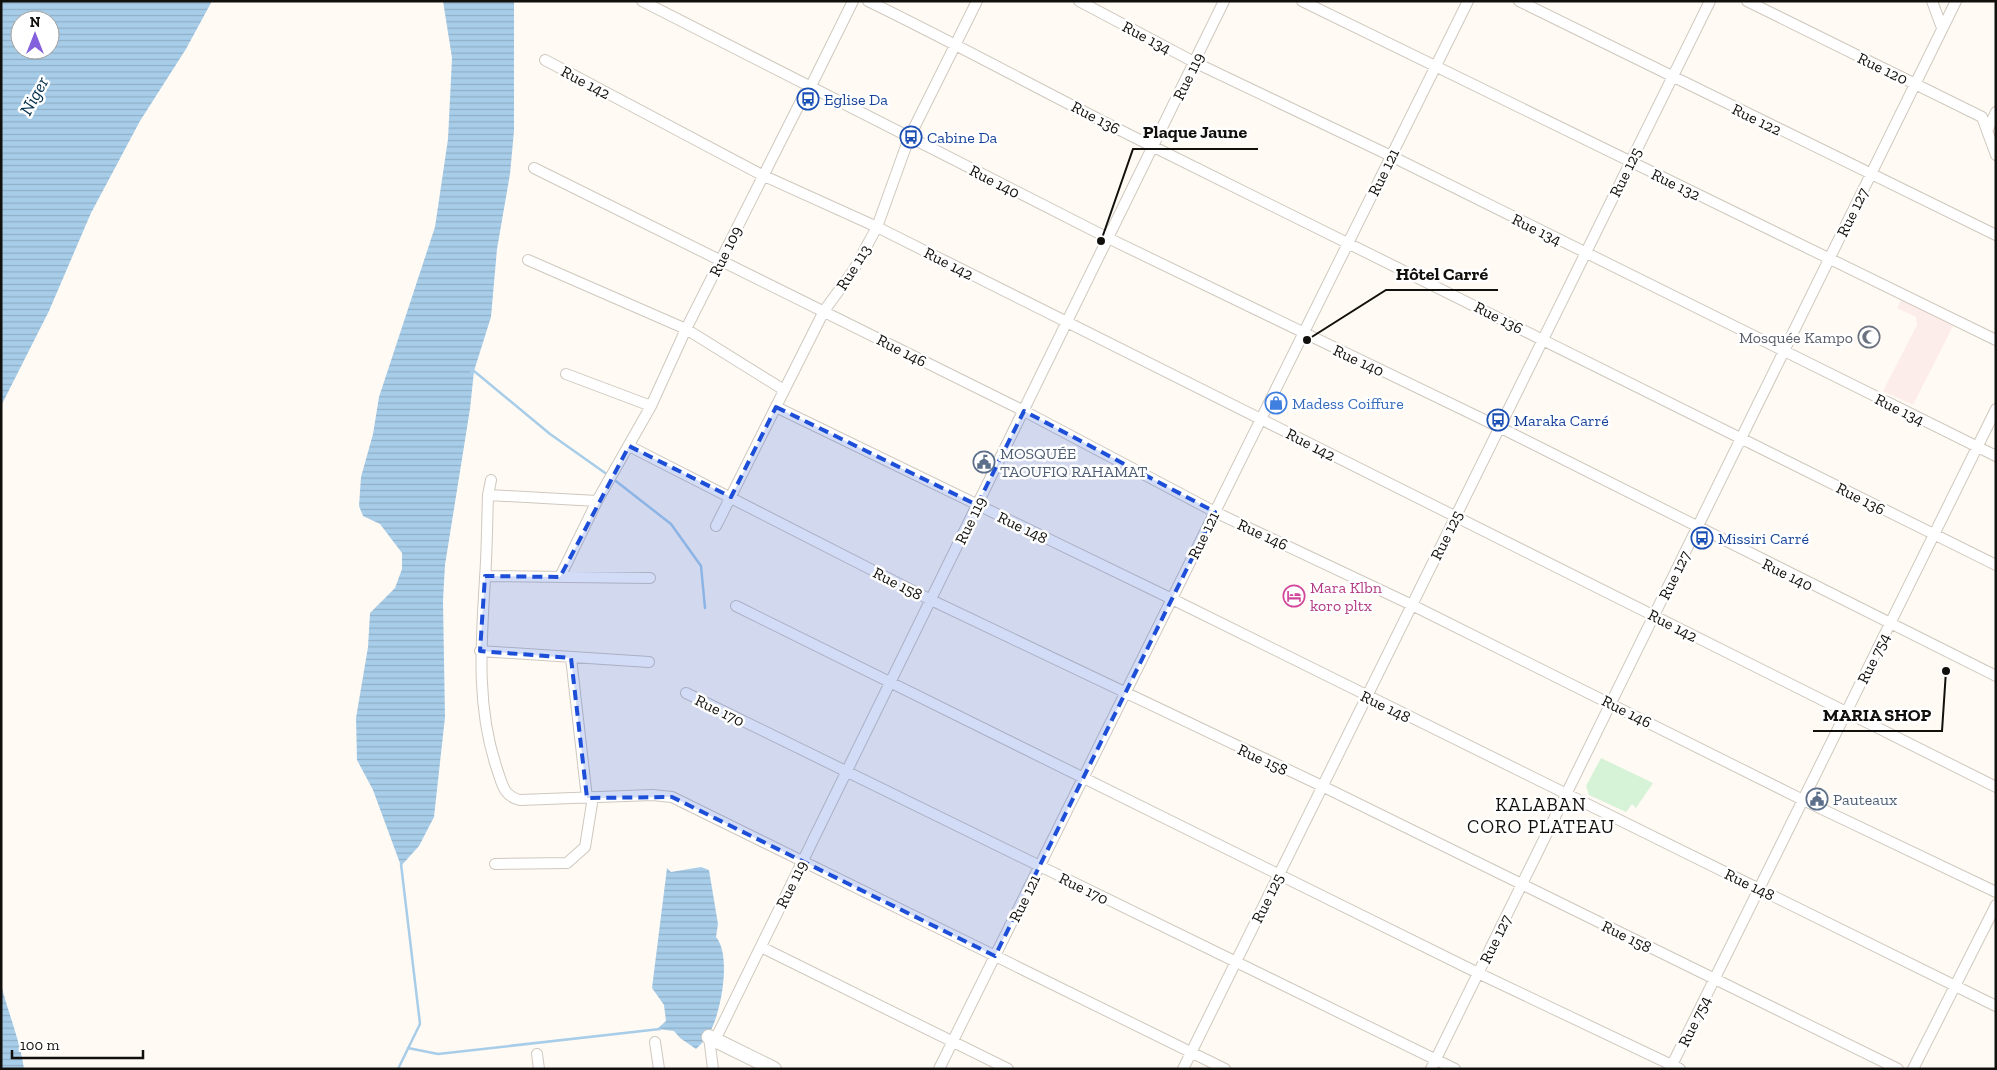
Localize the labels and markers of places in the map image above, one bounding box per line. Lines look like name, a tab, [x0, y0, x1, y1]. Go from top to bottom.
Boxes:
bus stop icon: Eglise Da	[796, 87, 820, 111]
place label: Eglise Da	[824, 90, 888, 109]
callout: Plaque Jaune	[1133, 116, 1258, 149]
bus stop icon: Cabine Da	[899, 125, 923, 149]
place label: Cabine Da	[927, 128, 998, 147]
callout: Hôtel Carré	[1386, 257, 1498, 290]
mosque icon: Mosquée Kampo	[1857, 325, 1881, 349]
place label: Mosquée Kampo	[1739, 328, 1853, 347]
shop icon: Madess Coiffure	[1264, 391, 1288, 415]
place label: Madess Coiffure	[1292, 394, 1404, 413]
bus stop icon: Maraka Carré	[1486, 408, 1510, 432]
place label: Maraka Carré	[1514, 411, 1609, 430]
place label: MOSQUÉE TAOUFIQ RAHAMAT	[1000, 444, 1148, 481]
public building icon: MOSQUÉE TAOUFIQ RAHAMAT	[972, 450, 996, 474]
bus stop icon: Missiri Carré	[1690, 526, 1714, 550]
place label: Missiri Carré	[1718, 529, 1809, 548]
place label: Mara Klbn koro pltx	[1310, 578, 1383, 615]
hotel icon: Mara Klbn koro pltx	[1282, 584, 1306, 608]
callout: MARIA SHOP	[1813, 698, 1942, 731]
public building icon: Pauteaux	[1805, 787, 1829, 811]
place label: Pauteaux	[1833, 790, 1897, 809]

